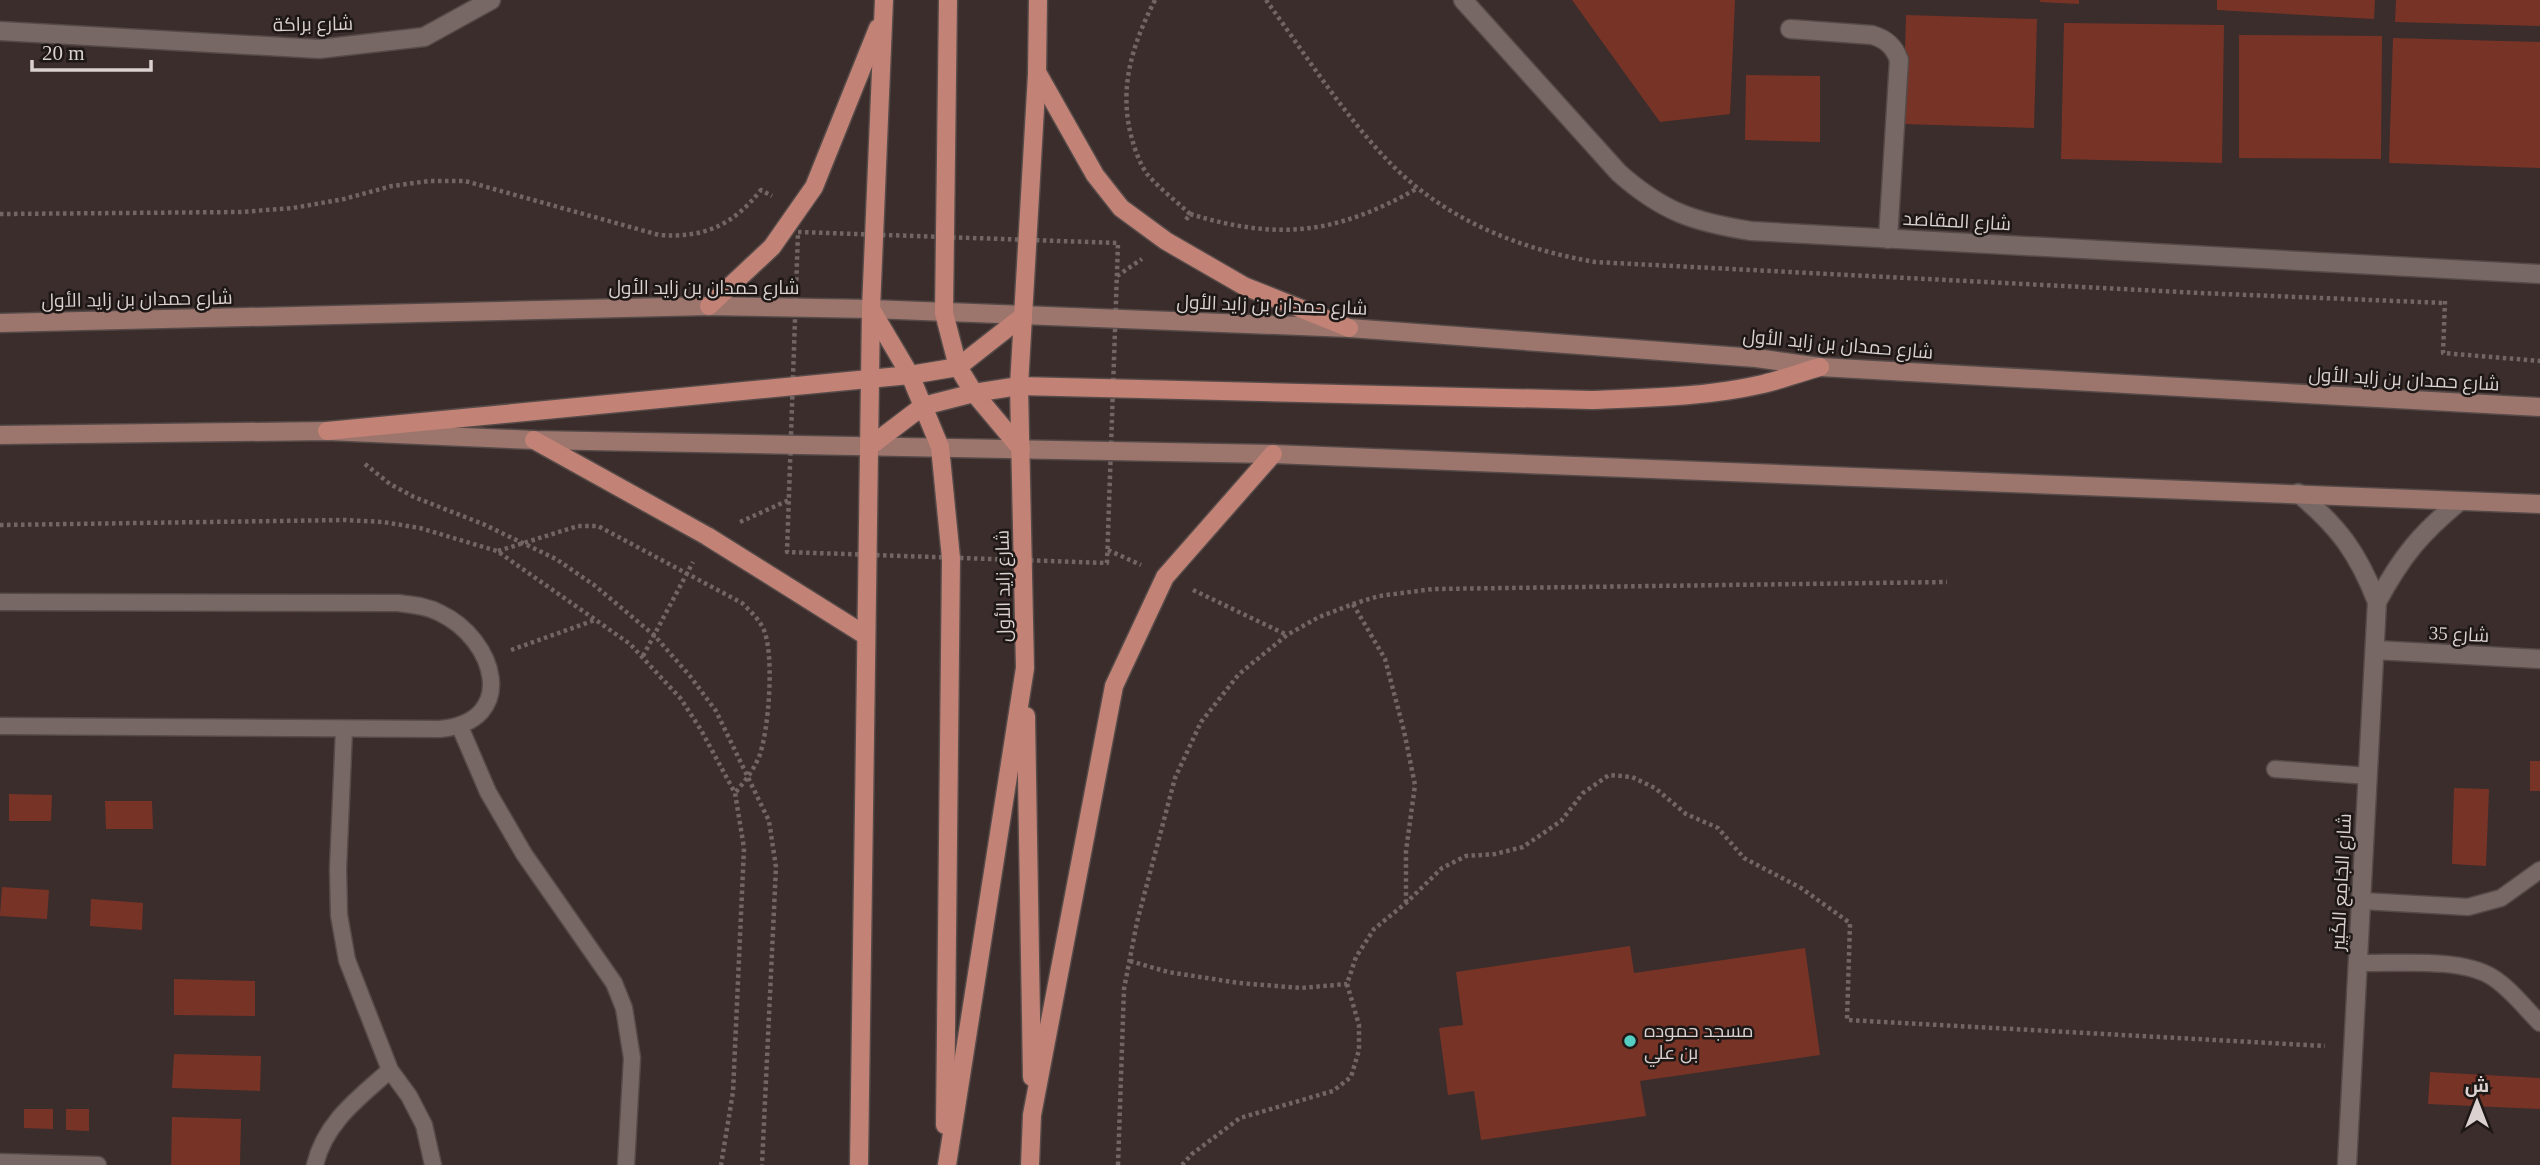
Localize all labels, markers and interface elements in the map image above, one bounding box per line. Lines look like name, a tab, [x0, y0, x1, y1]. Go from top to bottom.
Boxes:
street label: شارع براكة	[273, 13, 353, 38]
scale bar	[32, 28, 150, 72]
text: 20 m	[42, 41, 85, 65]
street label: شارع المقاصد	[1902, 208, 2012, 237]
street label: شارع حمدان بن زايد الأول	[608, 277, 800, 301]
street label: شارع حمدان بن زايد الأول	[41, 287, 233, 314]
street label: شارع حمدان بن زايد الأول	[1176, 291, 1368, 322]
street label: شارع حمدان بن زايد الأول	[1742, 325, 1934, 366]
street label: شارع حمدان بن زايد الأول	[2308, 364, 2500, 397]
street label: شارع زايد الأول	[992, 530, 1017, 642]
street label: شارع 35	[2428, 622, 2490, 649]
street label: شارع الجَامِع الكَبِير	[2327, 813, 2358, 952]
place label: مسجد حموده بن علي	[1644, 1020, 1754, 1067]
marker: مسجد حموده بن علي	[1622, 1033, 1638, 1049]
north arrow	[2442, 1067, 2512, 1137]
text: ش	[2465, 1075, 2489, 1097]

